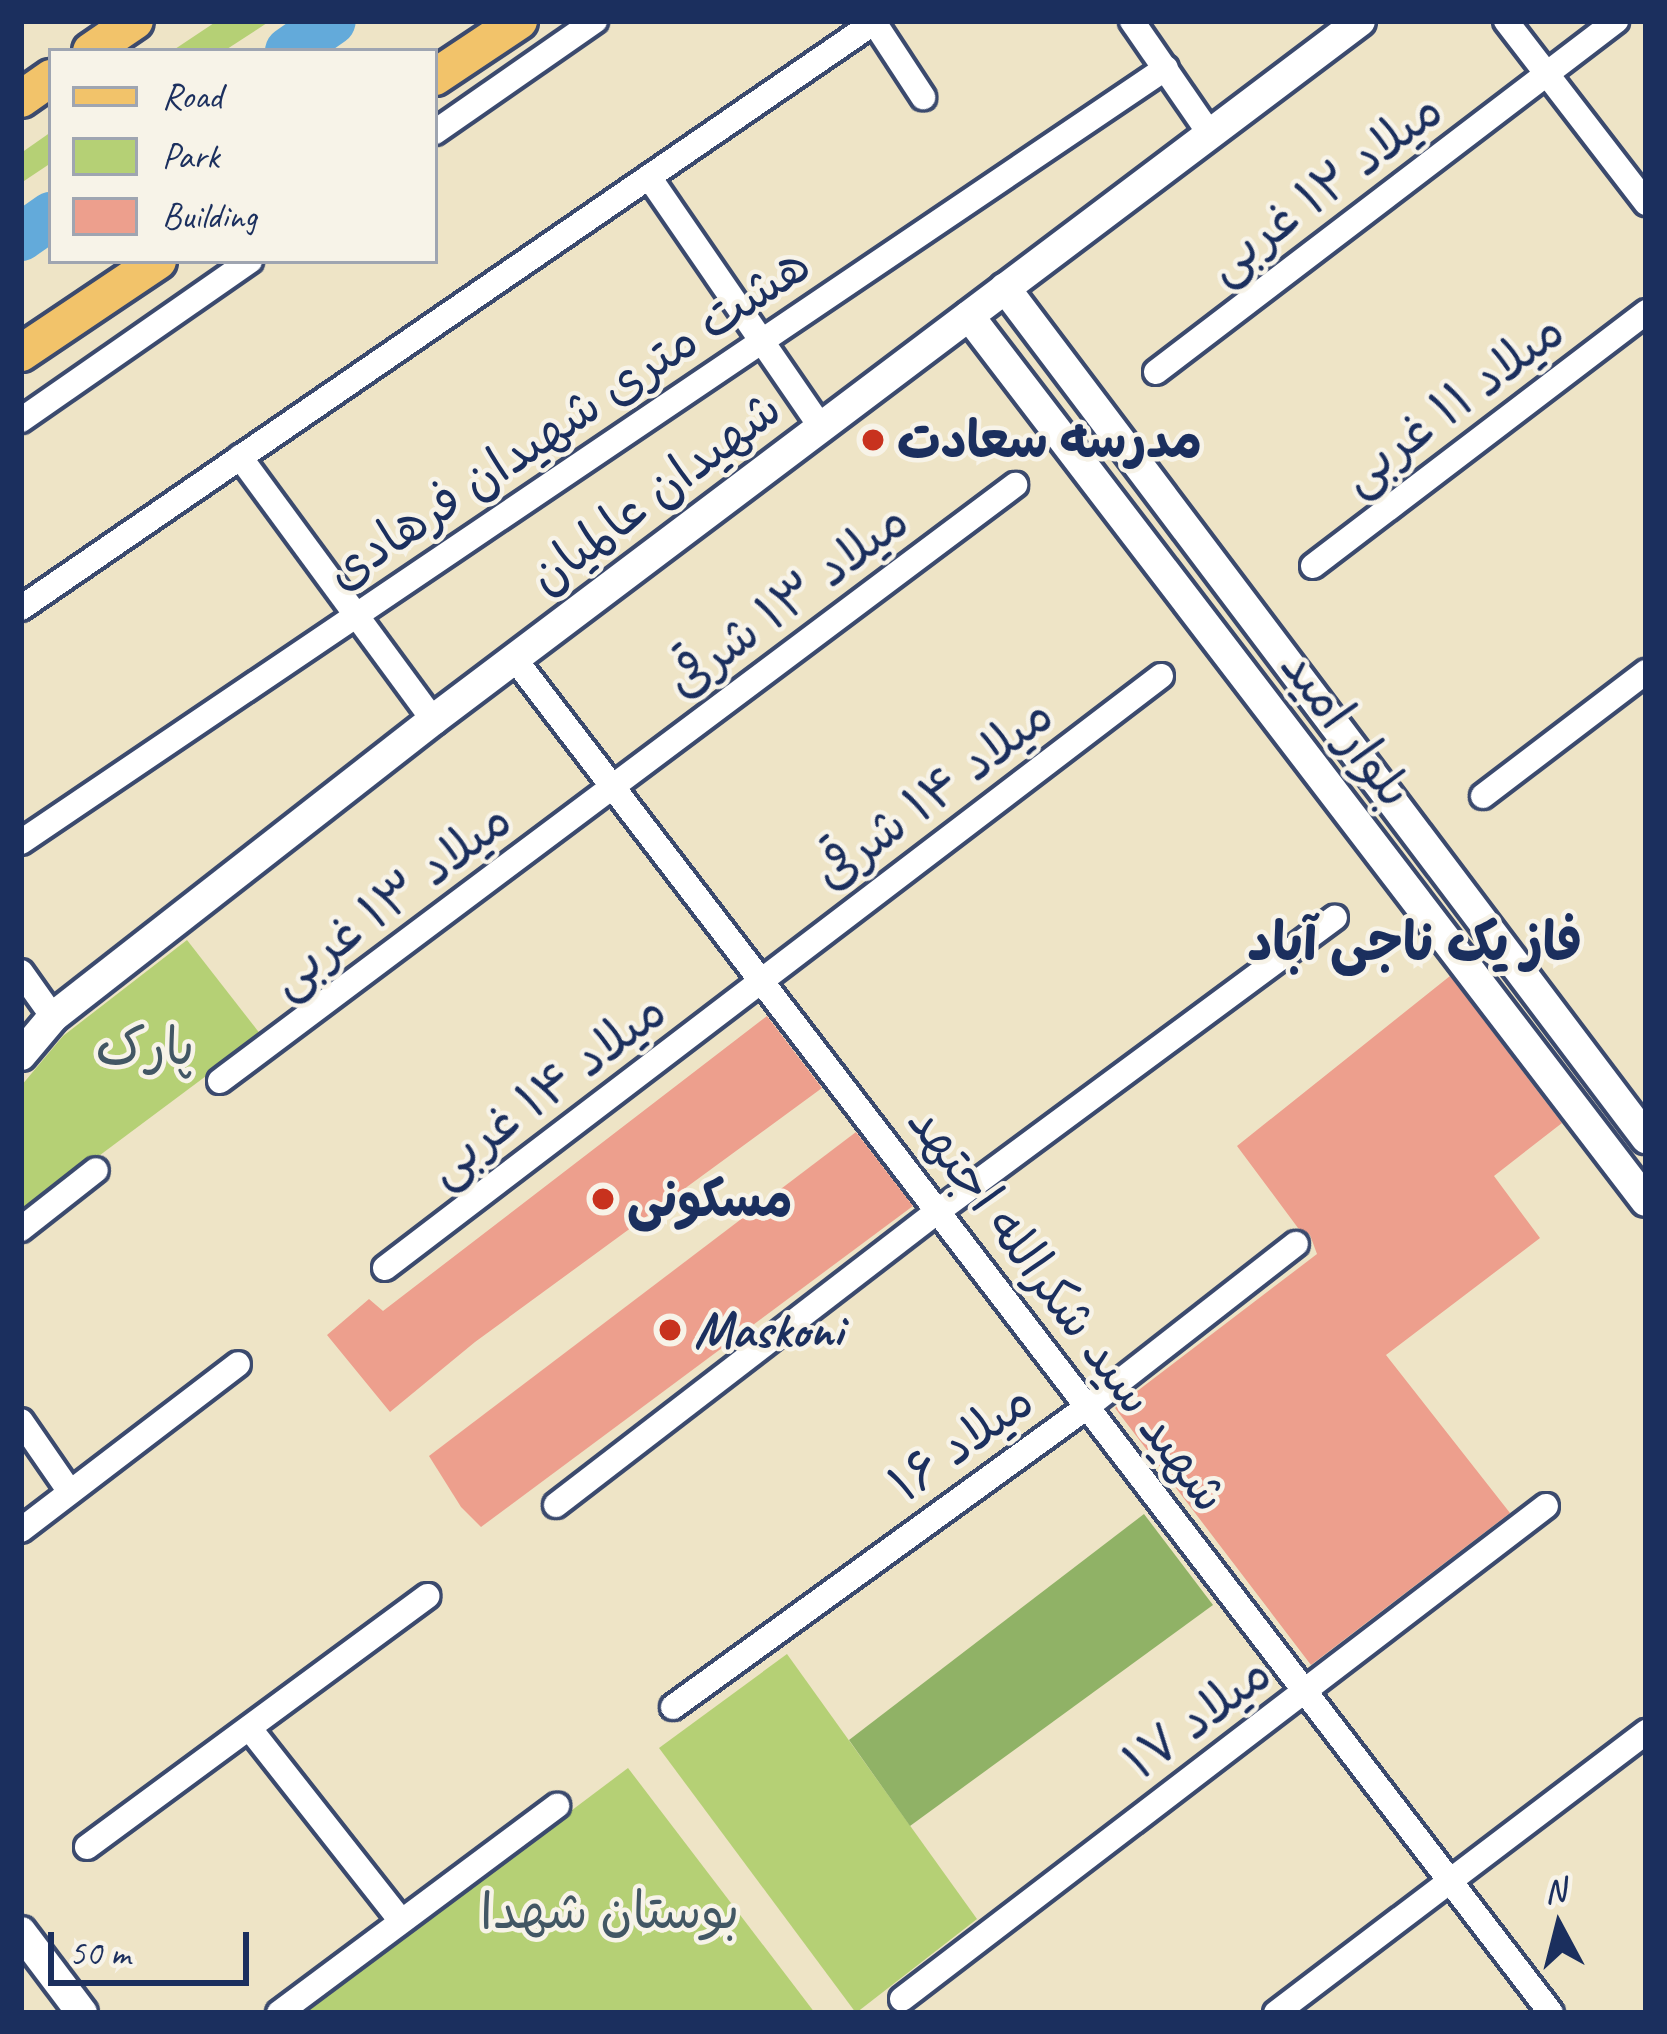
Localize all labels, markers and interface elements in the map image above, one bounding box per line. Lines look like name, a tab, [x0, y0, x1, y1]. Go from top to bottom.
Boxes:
legend	[48, 48, 438, 264]
text: Road	[162, 73, 222, 119]
street label: میلاد ۱۲ غربی	[1194, 78, 1454, 296]
text: Park	[162, 133, 219, 179]
text: Building	[162, 193, 257, 239]
street label: هشت متری شهیدان فرهادی	[315, 233, 821, 603]
street label: میلاد ۱۱ غربی	[1328, 299, 1576, 507]
street label: شهیدان عالمیان	[517, 377, 793, 607]
place label: مدرسه سعادت	[897, 409, 1202, 471]
marker: مدرسه سعادت	[860, 427, 886, 453]
street label: میلاد ۱۳ شرقی	[654, 489, 920, 711]
street label: بلوار امید	[1268, 637, 1426, 819]
street label: میلاد ۱۴ شرقی	[802, 683, 1064, 903]
street label: میلاد ۱۳ غربی	[257, 788, 523, 1010]
district label: فاز یک ناجی آباد	[1248, 910, 1582, 974]
street label: میلاد ۱۴ غربی	[415, 979, 677, 1199]
park label: پارک	[96, 1016, 194, 1078]
street label: شهید سید شکرالله اجتهد	[895, 1092, 1241, 1524]
place label: مسکونی	[627, 1168, 793, 1230]
marker: مسکونی	[590, 1186, 616, 1212]
place label: Maskoni	[694, 1299, 843, 1361]
marker: Maskoni	[657, 1317, 683, 1343]
street label: میلاد ۱۶	[877, 1369, 1045, 1515]
street label: میلاد ۱۷	[1111, 1642, 1283, 1792]
north arrow	[1499, 1866, 1619, 1986]
text: N	[1542, 1868, 1567, 1912]
park label: بوستان شهدا	[481, 1880, 739, 1942]
scale bar	[54, 1908, 255, 1982]
text: 50 m	[69, 1930, 130, 1976]

